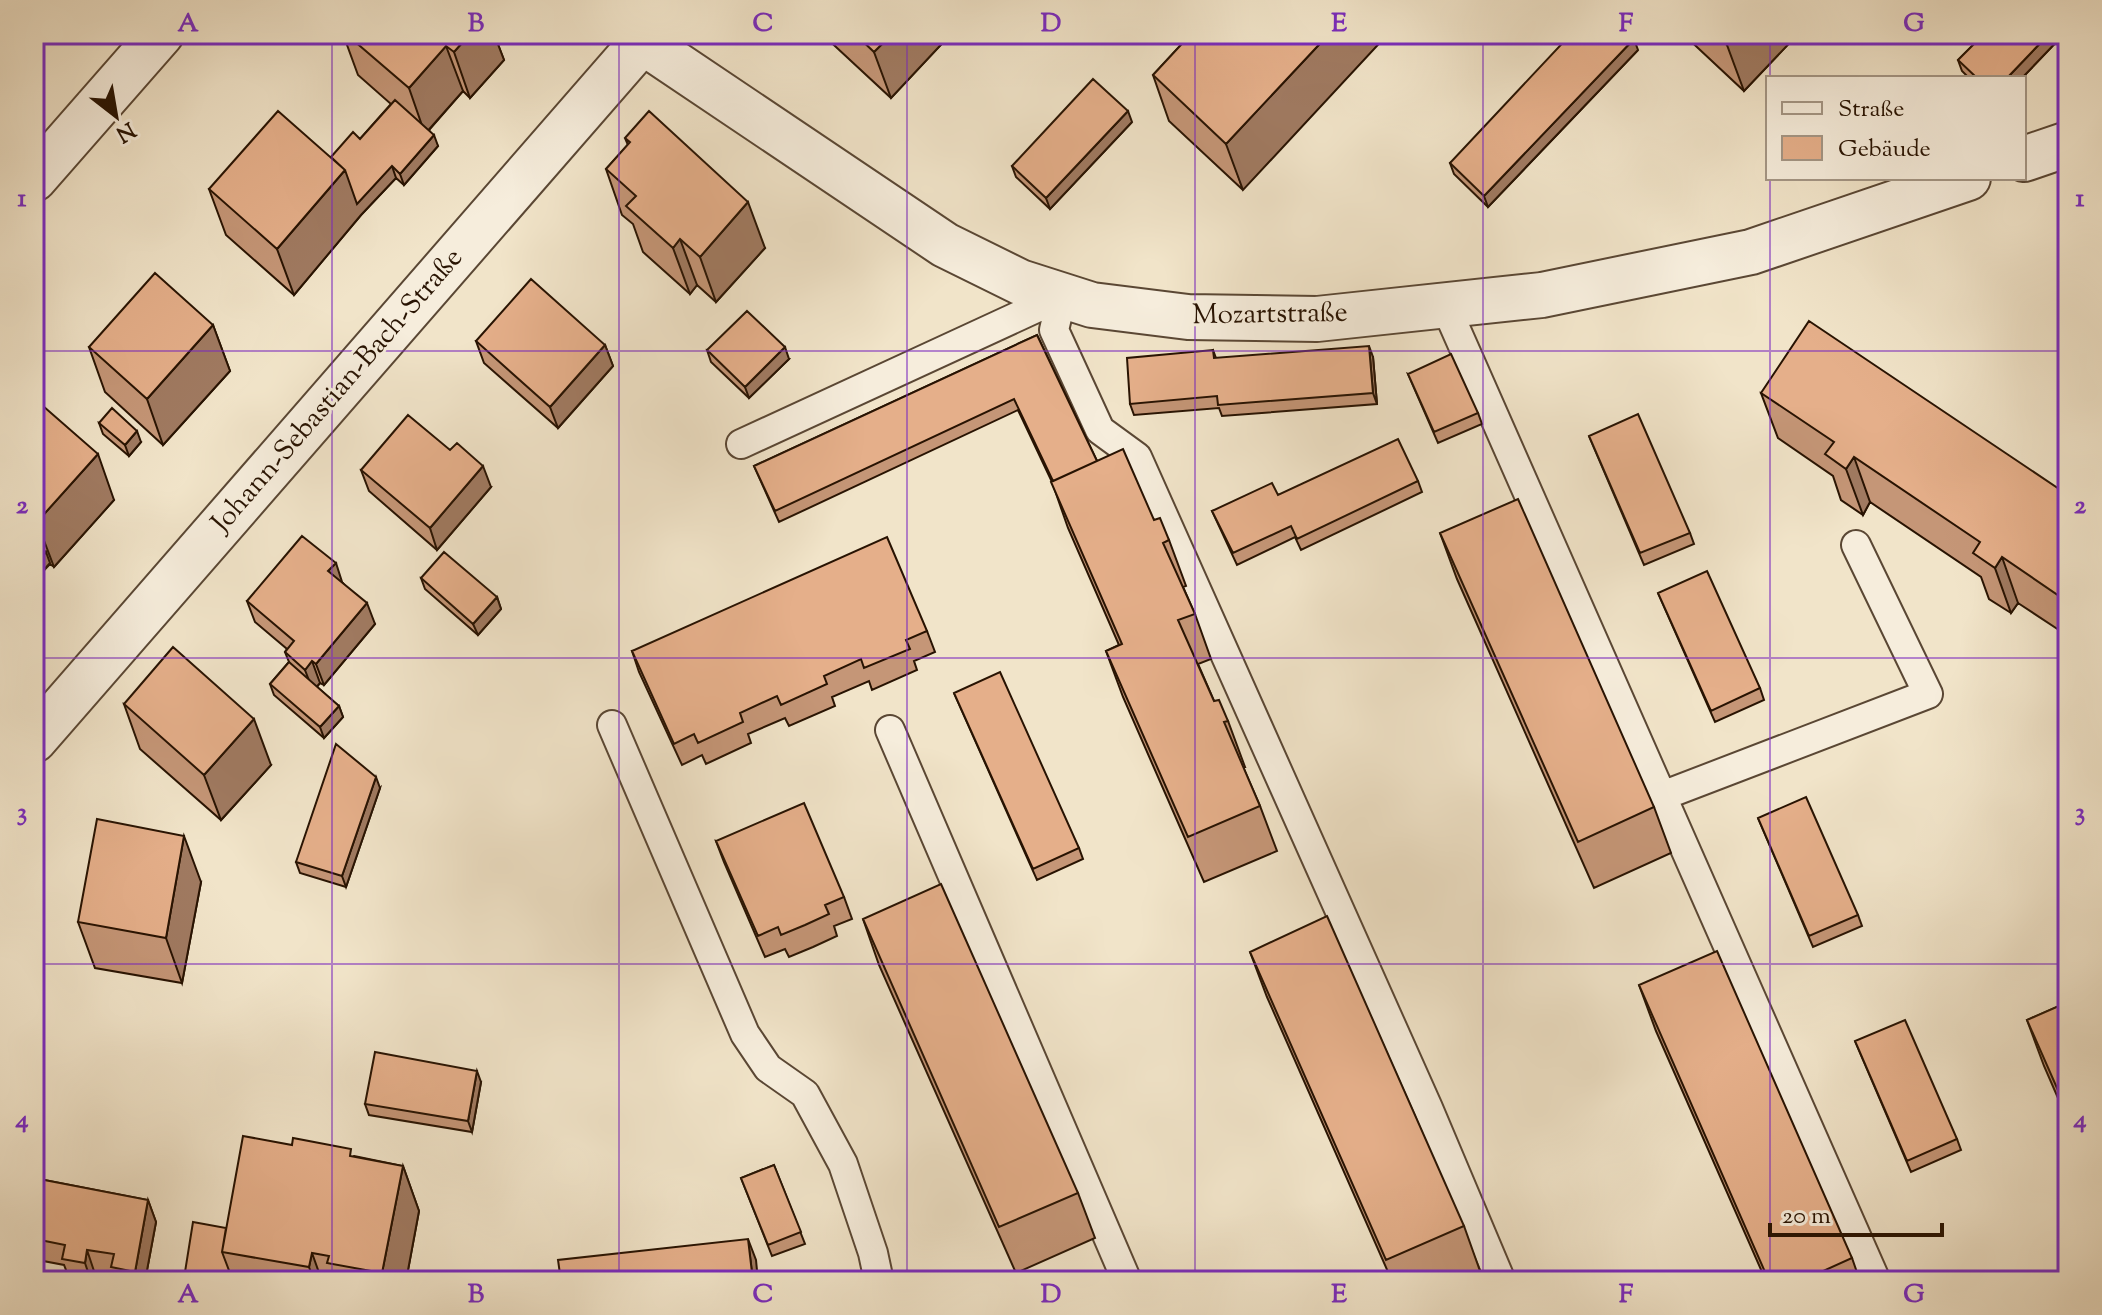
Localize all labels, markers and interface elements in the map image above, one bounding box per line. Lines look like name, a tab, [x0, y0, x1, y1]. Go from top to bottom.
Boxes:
text: A	[177, 6, 199, 43]
text: B	[468, 6, 485, 43]
text: C	[753, 6, 773, 43]
text: D	[1041, 6, 1061, 43]
text: E	[1331, 6, 1347, 43]
text: F	[1619, 6, 1634, 43]
text: G	[1903, 6, 1925, 43]
north arrow	[76, 76, 156, 156]
legend	[1766, 76, 2026, 180]
text: Straße	[1838, 93, 1904, 127]
text: N	[109, 112, 141, 149]
text: Gebäude	[1838, 133, 1931, 167]
text: 1	[18, 181, 27, 218]
text: 1	[2076, 181, 2085, 218]
street label: Johann-Sebastian-Bach-Straße	[202, 240, 473, 544]
street label: Mozartstraße	[1192, 294, 1348, 336]
text: 2	[16, 488, 29, 525]
text: 2	[2074, 488, 2087, 525]
text: 3	[17, 795, 27, 832]
text: 3	[2075, 795, 2085, 832]
text: 4	[14, 1102, 29, 1139]
text: 4	[2072, 1102, 2087, 1139]
scale bar	[1770, 1187, 1942, 1237]
text: 20 m	[1782, 1200, 1831, 1234]
text: A	[177, 1277, 199, 1314]
text: B	[468, 1277, 485, 1314]
text: C	[753, 1277, 773, 1314]
text: D	[1041, 1277, 1061, 1314]
text: E	[1331, 1277, 1347, 1314]
text: F	[1619, 1277, 1634, 1314]
text: G	[1903, 1277, 1925, 1314]

